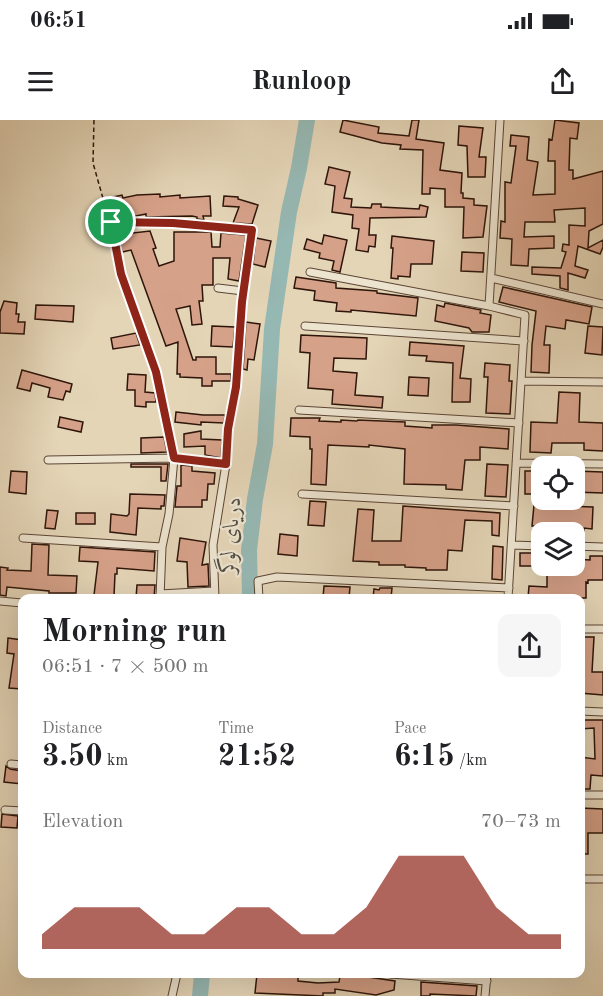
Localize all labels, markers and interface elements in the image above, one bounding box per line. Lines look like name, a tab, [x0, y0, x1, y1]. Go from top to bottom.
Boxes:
text: 06:51	[30, 10, 87, 32]
icon: menu	[24, 65, 57, 98]
icon: share	[546, 65, 579, 98]
text: Runloop	[252, 68, 351, 95]
pin	[85, 196, 136, 247]
icon: arrive	[94, 205, 127, 238]
map controls	[531, 456, 585, 576]
button: locate	[531, 456, 585, 510]
water label: دریای لوگر	[212, 495, 246, 576]
button: layers	[531, 522, 585, 576]
button: share	[498, 614, 561, 677]
text: Morning run	[42, 616, 227, 649]
text: 06:51 · 7 × 500 m	[42, 657, 209, 677]
text: Distance	[42, 721, 102, 737]
text: Time	[218, 721, 254, 737]
text: Pace	[394, 721, 426, 737]
text: 3.50	[42, 742, 103, 772]
text: 21:52	[218, 742, 296, 772]
text: 6:15	[394, 742, 455, 772]
text: km	[103, 753, 128, 769]
text: /km	[455, 753, 487, 769]
text: Elevation	[42, 812, 123, 832]
text: 70–73 m	[481, 812, 561, 832]

